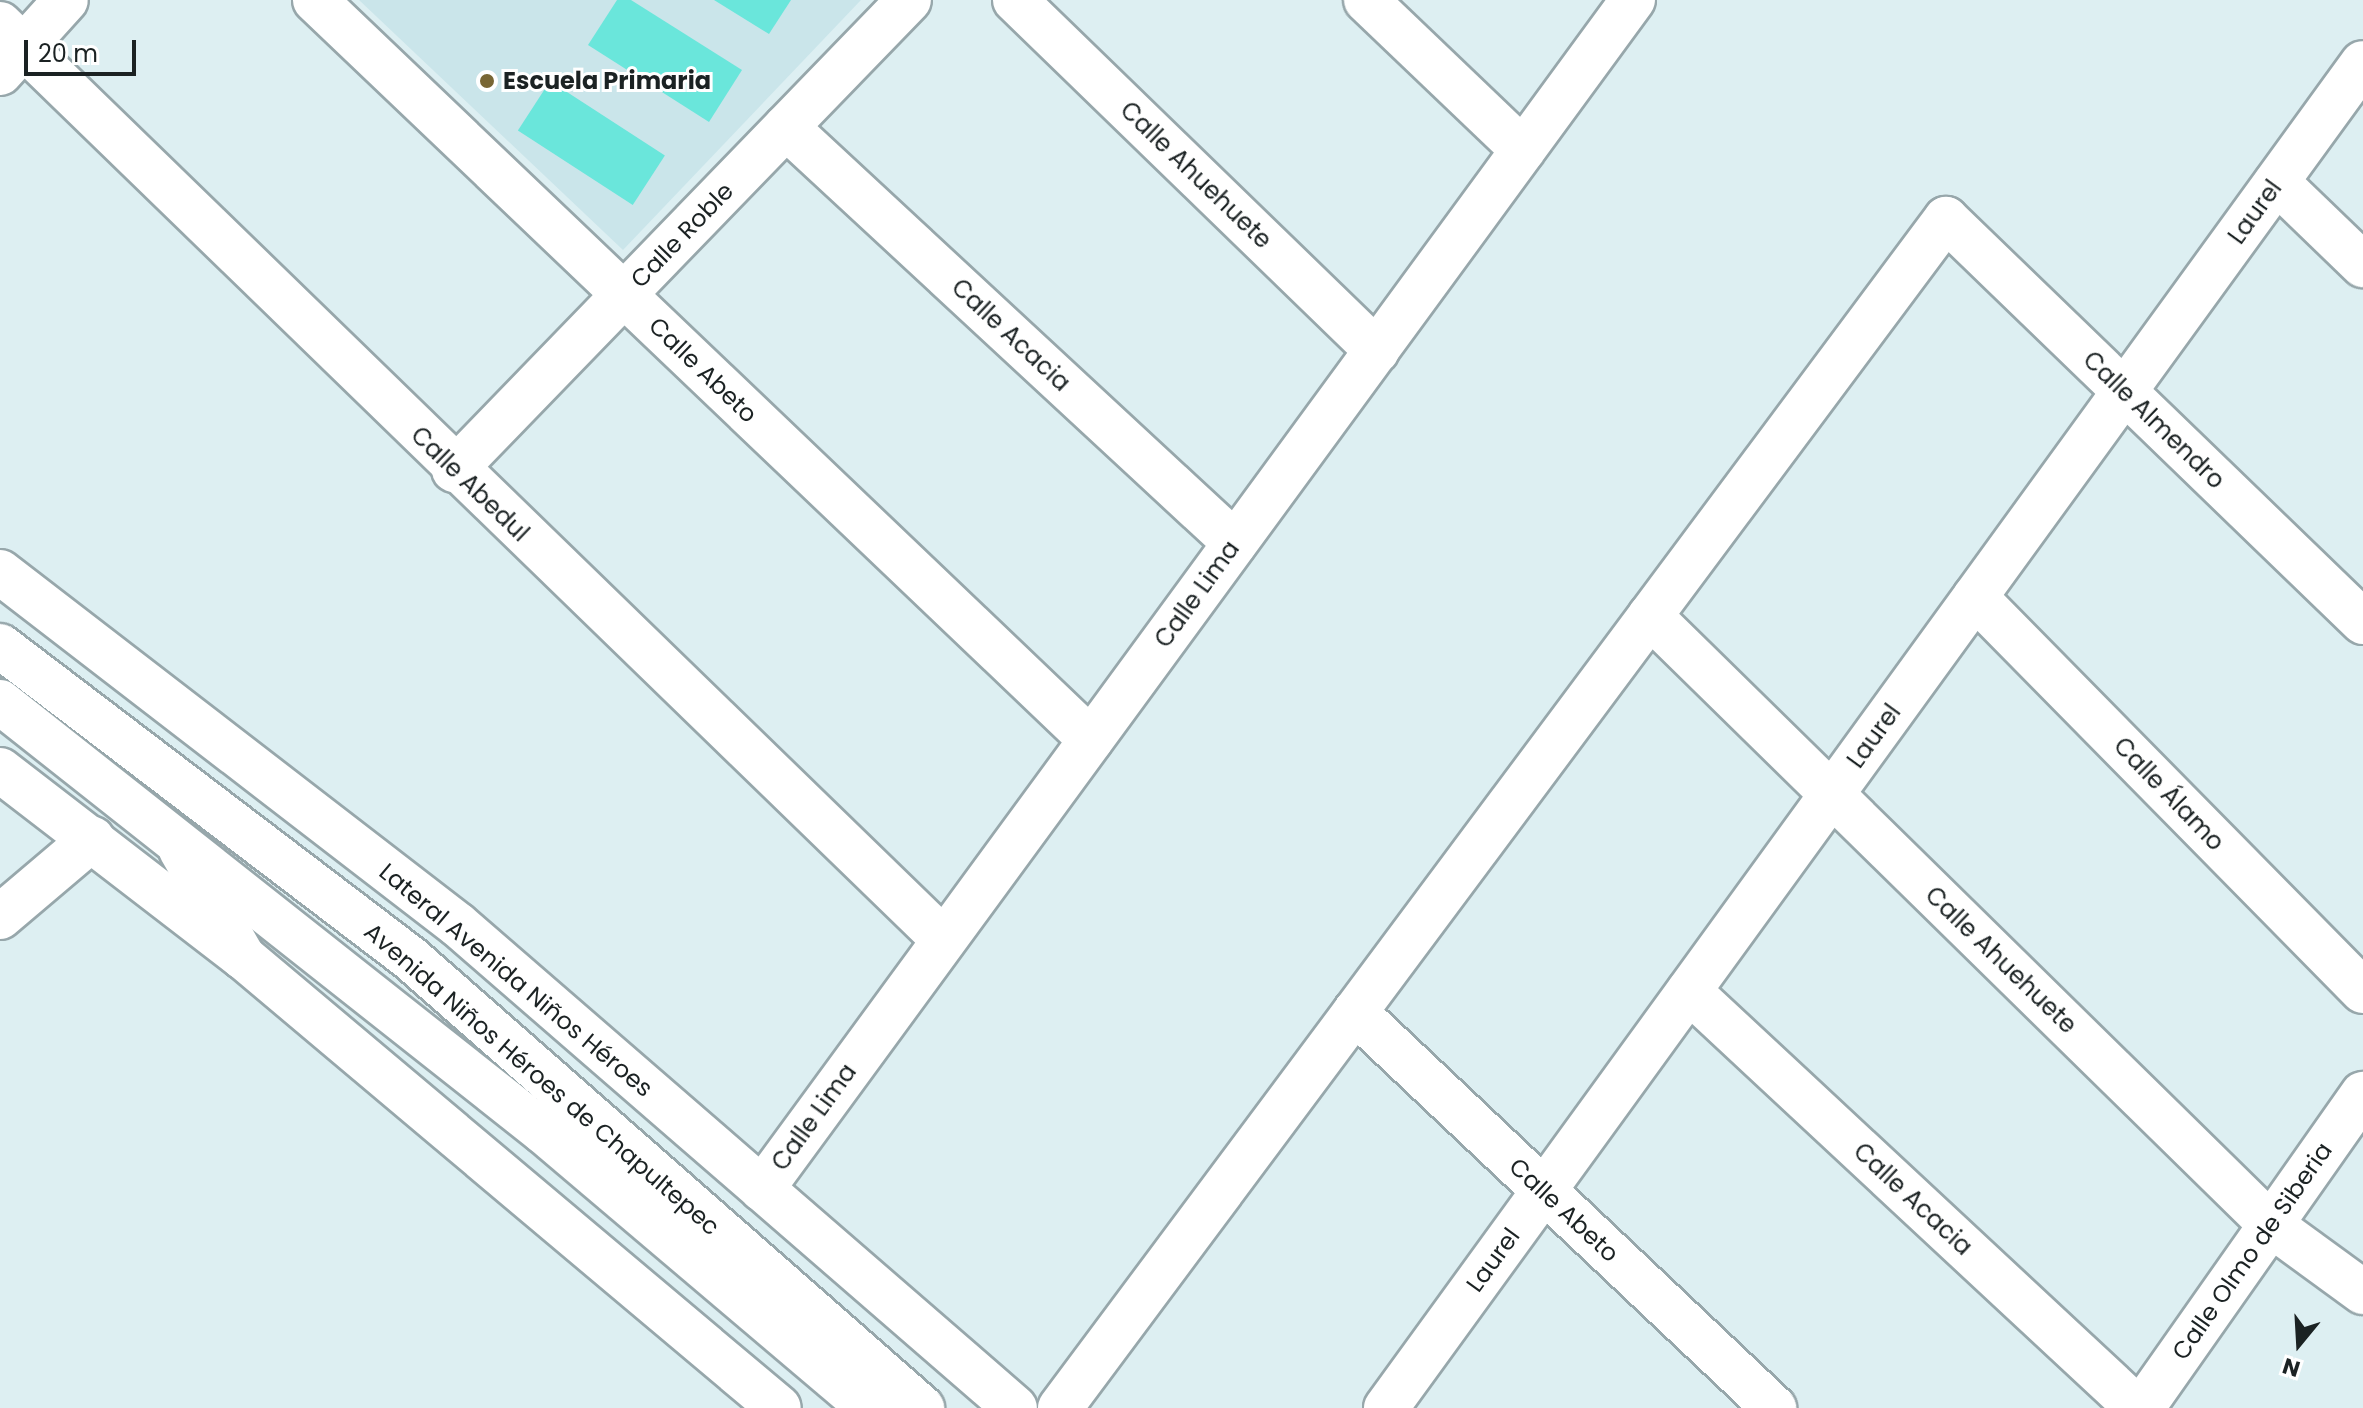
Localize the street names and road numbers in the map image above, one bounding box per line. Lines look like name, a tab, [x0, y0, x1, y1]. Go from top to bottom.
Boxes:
street label: Calle Ahuehuete	[1114, 96, 1278, 254]
street label: Laurel	[2222, 175, 2288, 249]
street label: Calle Roble	[625, 177, 739, 293]
street label: Calle Acacia	[946, 273, 1076, 397]
street label: Calle Abeto	[643, 311, 763, 429]
street label: Calle Almendro	[2077, 345, 2231, 495]
street label: Calle Abedul	[405, 421, 535, 547]
street label: Calle Lima	[1149, 535, 1245, 653]
street label: Laurel	[1841, 699, 1907, 773]
street label: Calle Álamo	[2108, 731, 2230, 857]
street label: Lateral Avenida Niños Héroes	[373, 857, 659, 1103]
street label: Calle Ahuehuete	[1919, 881, 2083, 1039]
street label: Avenida Niños Héroes de Chapultepec	[359, 917, 725, 1241]
street label: Calle Lima	[766, 1058, 862, 1176]
street label: Calle Acacia	[1848, 1137, 1978, 1261]
street label: Calle Olmo de Siberia	[2166, 1137, 2338, 1365]
street label: Calle Abeto	[1503, 1152, 1625, 1268]
street label: Laurel	[1460, 1223, 1526, 1297]

